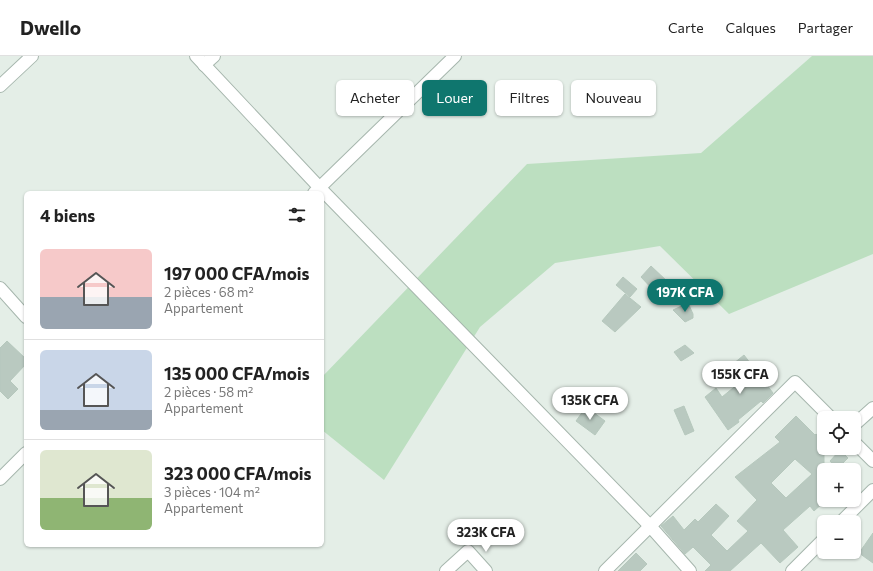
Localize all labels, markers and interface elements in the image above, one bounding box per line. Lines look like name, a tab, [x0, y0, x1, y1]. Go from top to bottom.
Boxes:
text: Dwello	[20, 16, 81, 39]
text: Carte	[668, 19, 704, 36]
text: Calques	[726, 19, 776, 36]
text: Partager	[798, 19, 853, 36]
chip: Acheter	[336, 80, 414, 116]
chip: Louer	[422, 80, 487, 116]
chip: Filtres	[495, 80, 563, 116]
chip: Nouveau	[571, 80, 656, 116]
icon: filters	[286, 204, 308, 226]
text: 4 biens	[40, 205, 95, 226]
text: 197 000 CFA/mois	[164, 263, 310, 284]
icon: home	[72, 265, 120, 313]
pin: 197K CFA	[644, 279, 726, 313]
text: 2 pièces · 68 m²	[164, 284, 254, 300]
text: 197K CFA	[656, 284, 714, 300]
text: Appartement	[164, 300, 243, 316]
pin: 155K CFA	[699, 361, 781, 395]
text: 135 000 CFA/mois	[164, 363, 310, 384]
icon: home	[72, 366, 120, 414]
text: 155K CFA	[711, 366, 769, 382]
text: 2 pièces · 58 m²	[164, 384, 253, 400]
pin: 135K CFA	[549, 387, 631, 421]
text: 135K CFA	[561, 392, 619, 408]
text: Appartement	[164, 400, 243, 416]
map controls	[817, 411, 861, 559]
button: locate	[817, 411, 861, 455]
text: 323 000 CFA/mois	[164, 463, 312, 484]
button: +	[817, 463, 861, 507]
icon: home	[72, 466, 120, 514]
text: 3 pièces · 104 m²	[164, 484, 260, 500]
text: Appartement	[164, 500, 243, 516]
button: −	[817, 515, 861, 559]
pin: 323K CFA	[445, 519, 527, 553]
text: 323K CFA	[456, 524, 516, 540]

